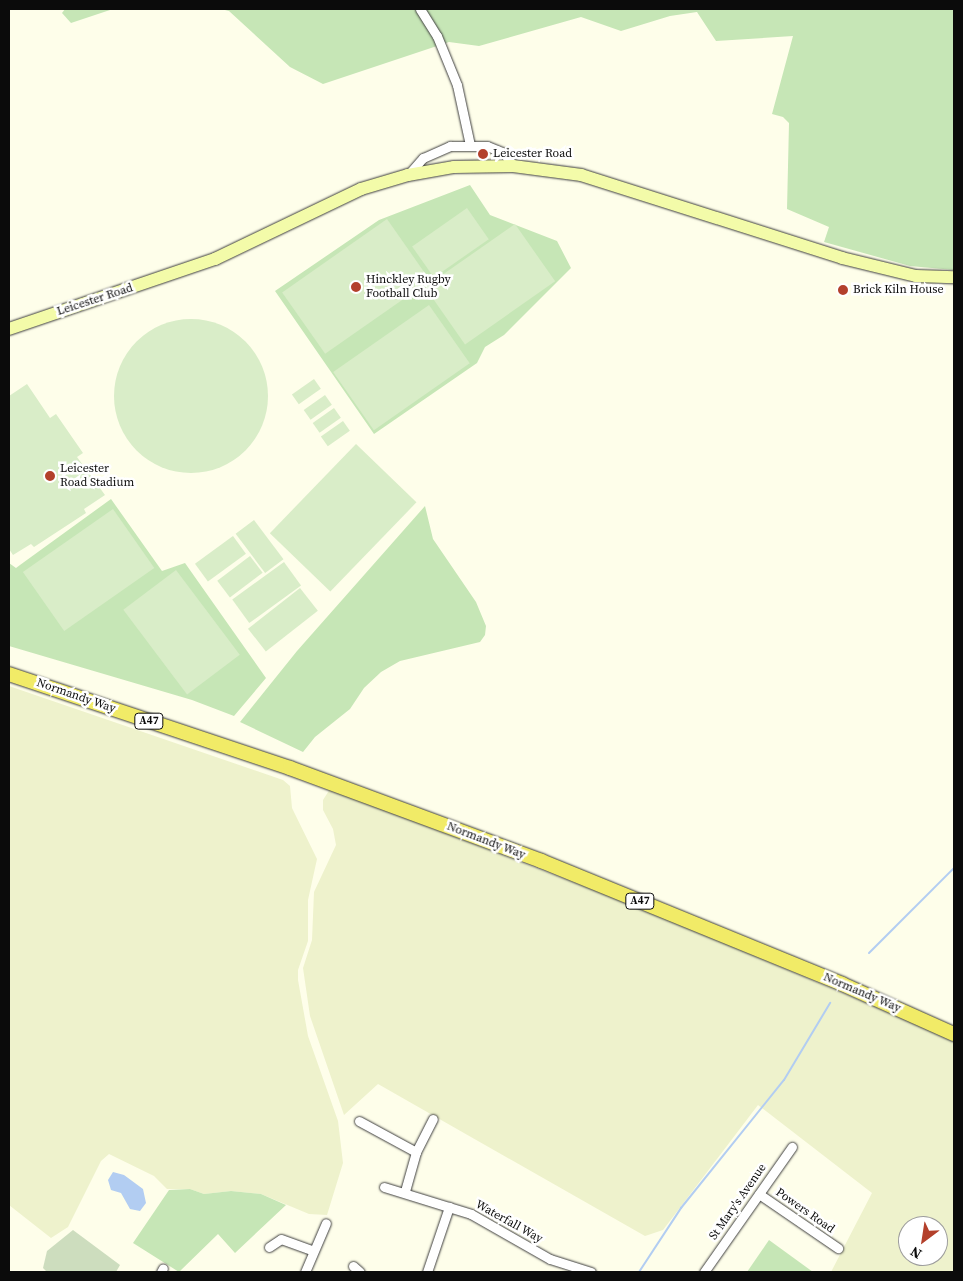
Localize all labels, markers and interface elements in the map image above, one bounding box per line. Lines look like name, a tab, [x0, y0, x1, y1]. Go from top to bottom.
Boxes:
place label: Leicester Road	[493, 147, 572, 161]
marker: Leicester Road	[477, 148, 489, 160]
place label: Hinckley Rugby Football Club	[366, 273, 451, 301]
street label: Leicester Road	[55, 281, 135, 319]
marker: Hinckley Rugby Football Club	[350, 281, 362, 293]
place label: Brick Kiln House	[853, 283, 944, 297]
marker: Brick Kiln House	[837, 284, 849, 296]
place label: Leicester Road Stadium	[60, 462, 134, 490]
marker: Leicester Road Stadium	[44, 470, 56, 482]
street label: Normandy Way	[34, 676, 118, 716]
road number: A47	[134, 712, 164, 729]
street label: Normandy Way	[445, 819, 527, 863]
road number: A47	[625, 892, 655, 909]
street label: Normandy Way	[821, 970, 903, 1016]
street label: St Mary's Avenue	[706, 1161, 770, 1243]
street label: Powers Road	[773, 1185, 837, 1237]
street label: Waterfall Way	[473, 1198, 545, 1246]
north arrow	[898, 1216, 948, 1266]
text: N	[906, 1242, 925, 1264]

